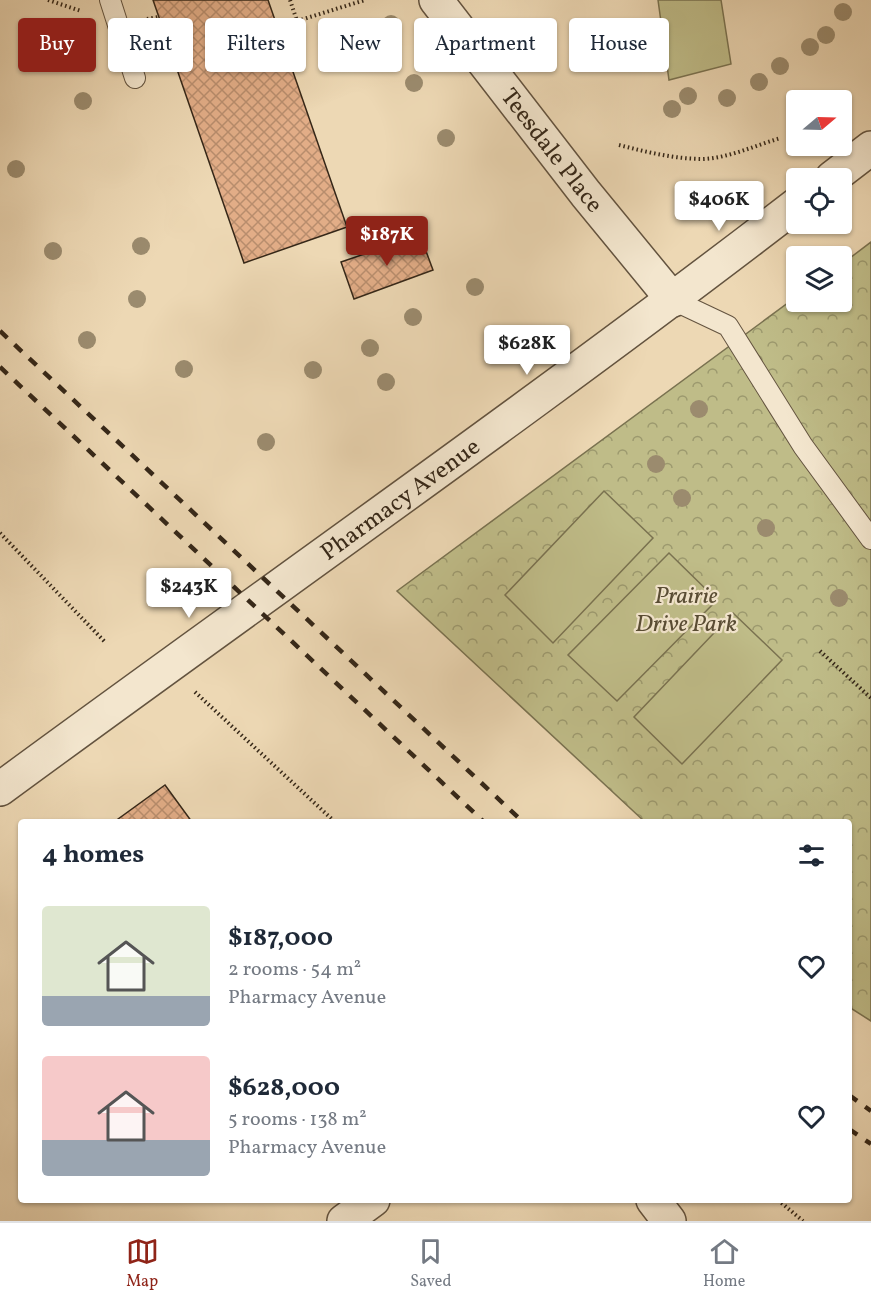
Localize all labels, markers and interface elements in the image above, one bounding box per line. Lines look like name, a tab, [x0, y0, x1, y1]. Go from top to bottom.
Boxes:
chip: Buy	[18, 18, 96, 72]
chip: Rent	[108, 18, 193, 72]
chip: Filters	[205, 18, 306, 72]
chip: New	[318, 18, 402, 72]
chip: Apartment	[414, 18, 557, 72]
chip: House	[569, 18, 669, 72]
street label: Teesdale Place	[491, 82, 610, 221]
north arrow	[786, 90, 852, 156]
map controls	[786, 90, 852, 312]
button: locate	[786, 168, 852, 234]
pin: $406K	[677, 181, 761, 232]
text: $406K	[689, 186, 749, 214]
pin: $187K	[345, 216, 429, 267]
text: $187K	[360, 221, 414, 249]
button: layers	[786, 246, 852, 312]
pin: $628K	[485, 325, 569, 376]
text: $628K	[498, 330, 556, 358]
street label: Pharmacy Avenue	[314, 431, 488, 570]
pin: $243K	[147, 568, 231, 619]
text: $243K	[160, 573, 218, 601]
park label: Prairie Drive Park	[635, 580, 737, 642]
text: 4 homes	[42, 837, 144, 873]
icon: filters	[795, 839, 828, 872]
text: $187,000	[228, 920, 333, 956]
icon: home	[90, 930, 162, 1002]
icon: heart	[795, 950, 828, 983]
text: 2 rooms · 54 m²	[228, 956, 361, 984]
text: Pharmacy Avenue	[228, 984, 386, 1012]
text: $628,000	[228, 1070, 340, 1106]
icon: home	[90, 1080, 162, 1152]
icon: heart	[795, 1100, 828, 1133]
text: 5 rooms · 138 m²	[228, 1106, 367, 1134]
text: Pharmacy Avenue	[228, 1134, 386, 1162]
tab: Map	[126, 1235, 159, 1293]
tab: Saved	[410, 1235, 451, 1293]
tab: Home	[703, 1235, 745, 1293]

